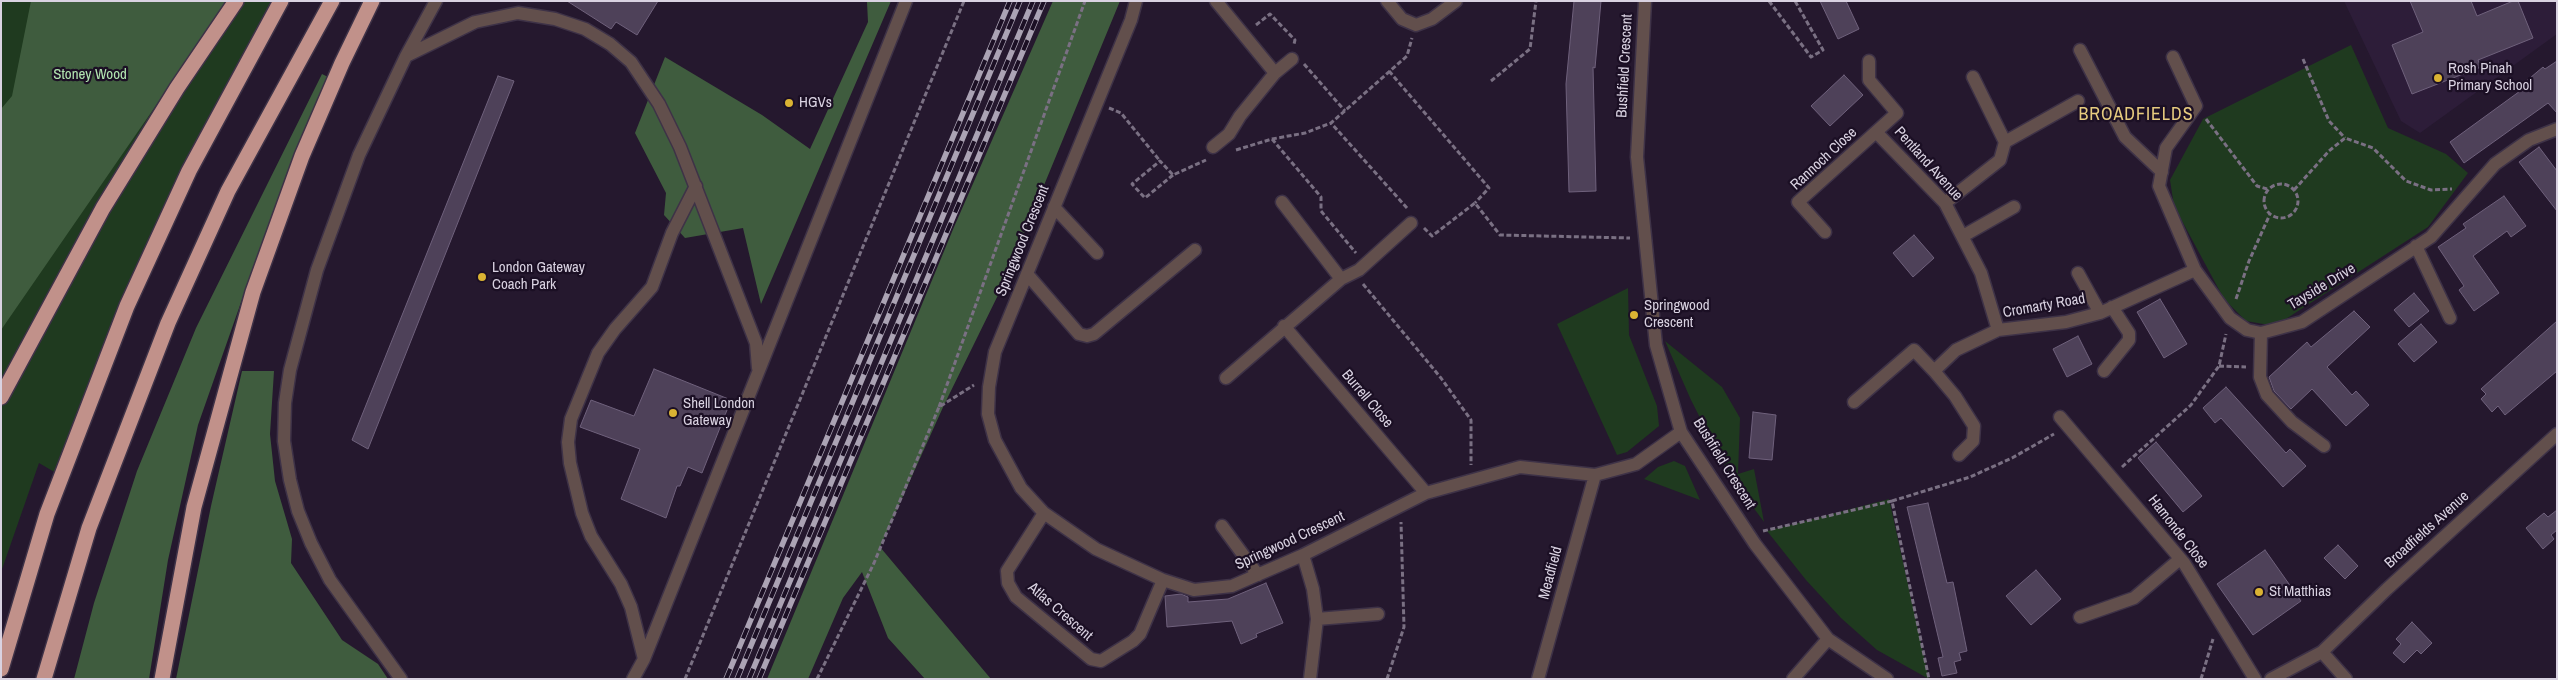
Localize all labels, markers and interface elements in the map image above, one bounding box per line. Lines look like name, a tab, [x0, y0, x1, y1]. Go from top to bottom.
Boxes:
street label: Bushfield Crescent	[1613, 14, 1637, 118]
place label: Rosh Pinah Primary School	[2448, 60, 2532, 95]
park label: Stoney Wood	[53, 66, 127, 84]
marker: Rosh Pinah Primary School	[2432, 72, 2444, 84]
place label: HGVs	[799, 94, 832, 112]
marker: HGVs	[783, 97, 795, 109]
district label: BROADFIELDS	[2077, 104, 2195, 126]
street label: Pentland Avenue	[1890, 123, 1966, 205]
street label: Rannoch Close	[1787, 124, 1861, 194]
street label: Springwood Crescent	[993, 183, 1053, 299]
place label: London Gateway Coach Park	[492, 259, 585, 294]
street label: Tayside Drive	[2285, 260, 2359, 314]
marker: London Gateway Coach Park	[476, 271, 488, 283]
street label: Cromarty Road	[2001, 290, 2087, 322]
place label: Springwood Crescent	[1644, 297, 1710, 332]
marker: Springwood Crescent	[1628, 309, 1640, 321]
street label: Burrell Close	[1337, 366, 1397, 432]
place label: Shell London Gateway	[683, 395, 755, 430]
marker: Shell London Gateway	[667, 407, 679, 419]
street label: Bushfield Crescent	[1689, 415, 1759, 513]
street label: Broadfields Avenue	[2381, 487, 2473, 573]
street label: Hamonde Close	[2144, 492, 2212, 572]
street label: Springwood Crescent	[1233, 508, 1347, 574]
street label: Meadfield	[1535, 545, 1567, 601]
street label: Atlas Crescent	[1024, 579, 1096, 645]
place label: St Matthias	[2269, 583, 2331, 601]
marker: St Matthias	[2253, 586, 2265, 598]

